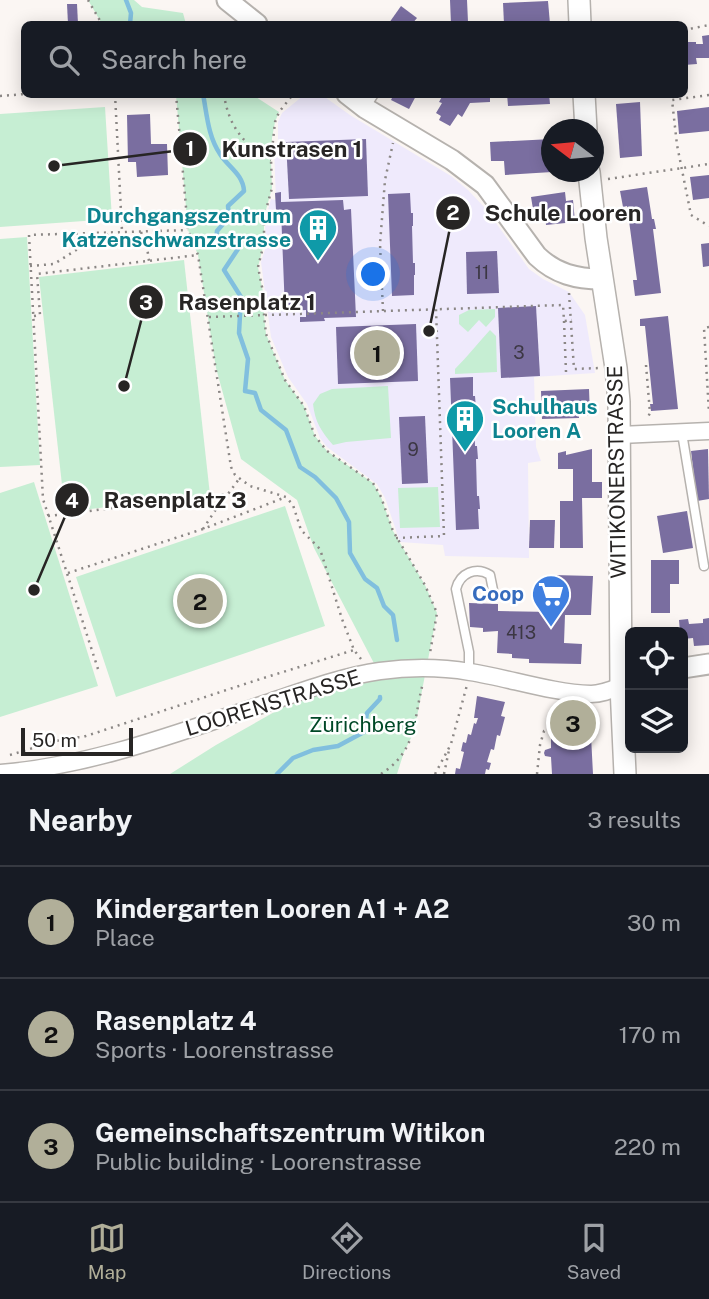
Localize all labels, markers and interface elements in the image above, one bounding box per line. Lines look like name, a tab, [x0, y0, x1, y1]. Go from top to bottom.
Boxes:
search box	[21, 21, 688, 98]
icon: search	[45, 41, 83, 79]
text: Search here	[101, 44, 247, 75]
north arrow	[541, 119, 604, 182]
callout: Kunstrasen 1	[172, 127, 376, 171]
text: Kunstrasen 1	[222, 135, 362, 162]
text: 1	[186, 136, 195, 161]
callout: Schule Looren	[436, 191, 656, 235]
text: Schule Looren	[485, 199, 641, 226]
text: 2	[446, 200, 460, 225]
place label: Durchgangszentrum Katzenschwanzstrasse	[62, 203, 291, 252]
building icon: Durchgangszentrum Katzenschwanzstrasse	[297, 207, 339, 262]
your location	[356, 257, 390, 291]
house number: 11	[475, 262, 489, 283]
callout: Rasenplatz 1	[129, 280, 329, 324]
text: Rasenplatz 1	[178, 288, 316, 315]
text: 3	[139, 290, 153, 315]
pin: 1	[354, 327, 400, 379]
house number: 3	[513, 342, 525, 363]
street label: WITIKONERSTRASSE	[602, 365, 631, 579]
place label: Schulhaus Looren A	[492, 394, 597, 443]
building icon: Schulhaus Looren A	[444, 398, 486, 453]
house number: 9	[407, 439, 419, 460]
callout: Rasenplatz 3	[54, 478, 260, 522]
text: Rasenplatz 3	[103, 486, 247, 513]
text: 4	[65, 488, 79, 513]
supermarket icon: Coop	[530, 573, 572, 628]
pin: 2	[177, 575, 223, 627]
place label: Coop	[472, 581, 524, 606]
house number: 413	[506, 622, 536, 643]
map controls	[625, 627, 688, 753]
button: locate	[625, 627, 688, 690]
street label: LOORENSTRASSE	[182, 664, 364, 741]
button: layers	[625, 690, 688, 753]
pin: 3	[550, 697, 596, 749]
park label: Zürichberg	[309, 712, 417, 737]
scale bar	[21, 725, 133, 757]
text: 50 m	[32, 729, 77, 751]
text: Nearby	[28, 802, 132, 838]
text: 3 results	[587, 806, 681, 833]
text: Kindergarten Looren A1 + A2	[95, 893, 449, 924]
text: 1	[46, 909, 56, 936]
text: 30 m	[627, 909, 681, 936]
text: Place	[95, 924, 155, 951]
text: Rasenplatz 4	[95, 1005, 257, 1036]
text: 2	[44, 1021, 58, 1048]
text: 170 m	[619, 1021, 681, 1048]
text: Sports · Loorenstrasse	[95, 1036, 334, 1063]
text: Gemeinschaftszentrum Witikon	[95, 1117, 485, 1148]
text: 3	[43, 1133, 59, 1160]
text: 220 m	[614, 1133, 681, 1160]
text: Public building · Loorenstrasse	[95, 1148, 422, 1175]
tab: Map	[88, 1219, 126, 1283]
tab: Directions	[302, 1219, 391, 1283]
tab: Saved	[567, 1219, 621, 1283]

